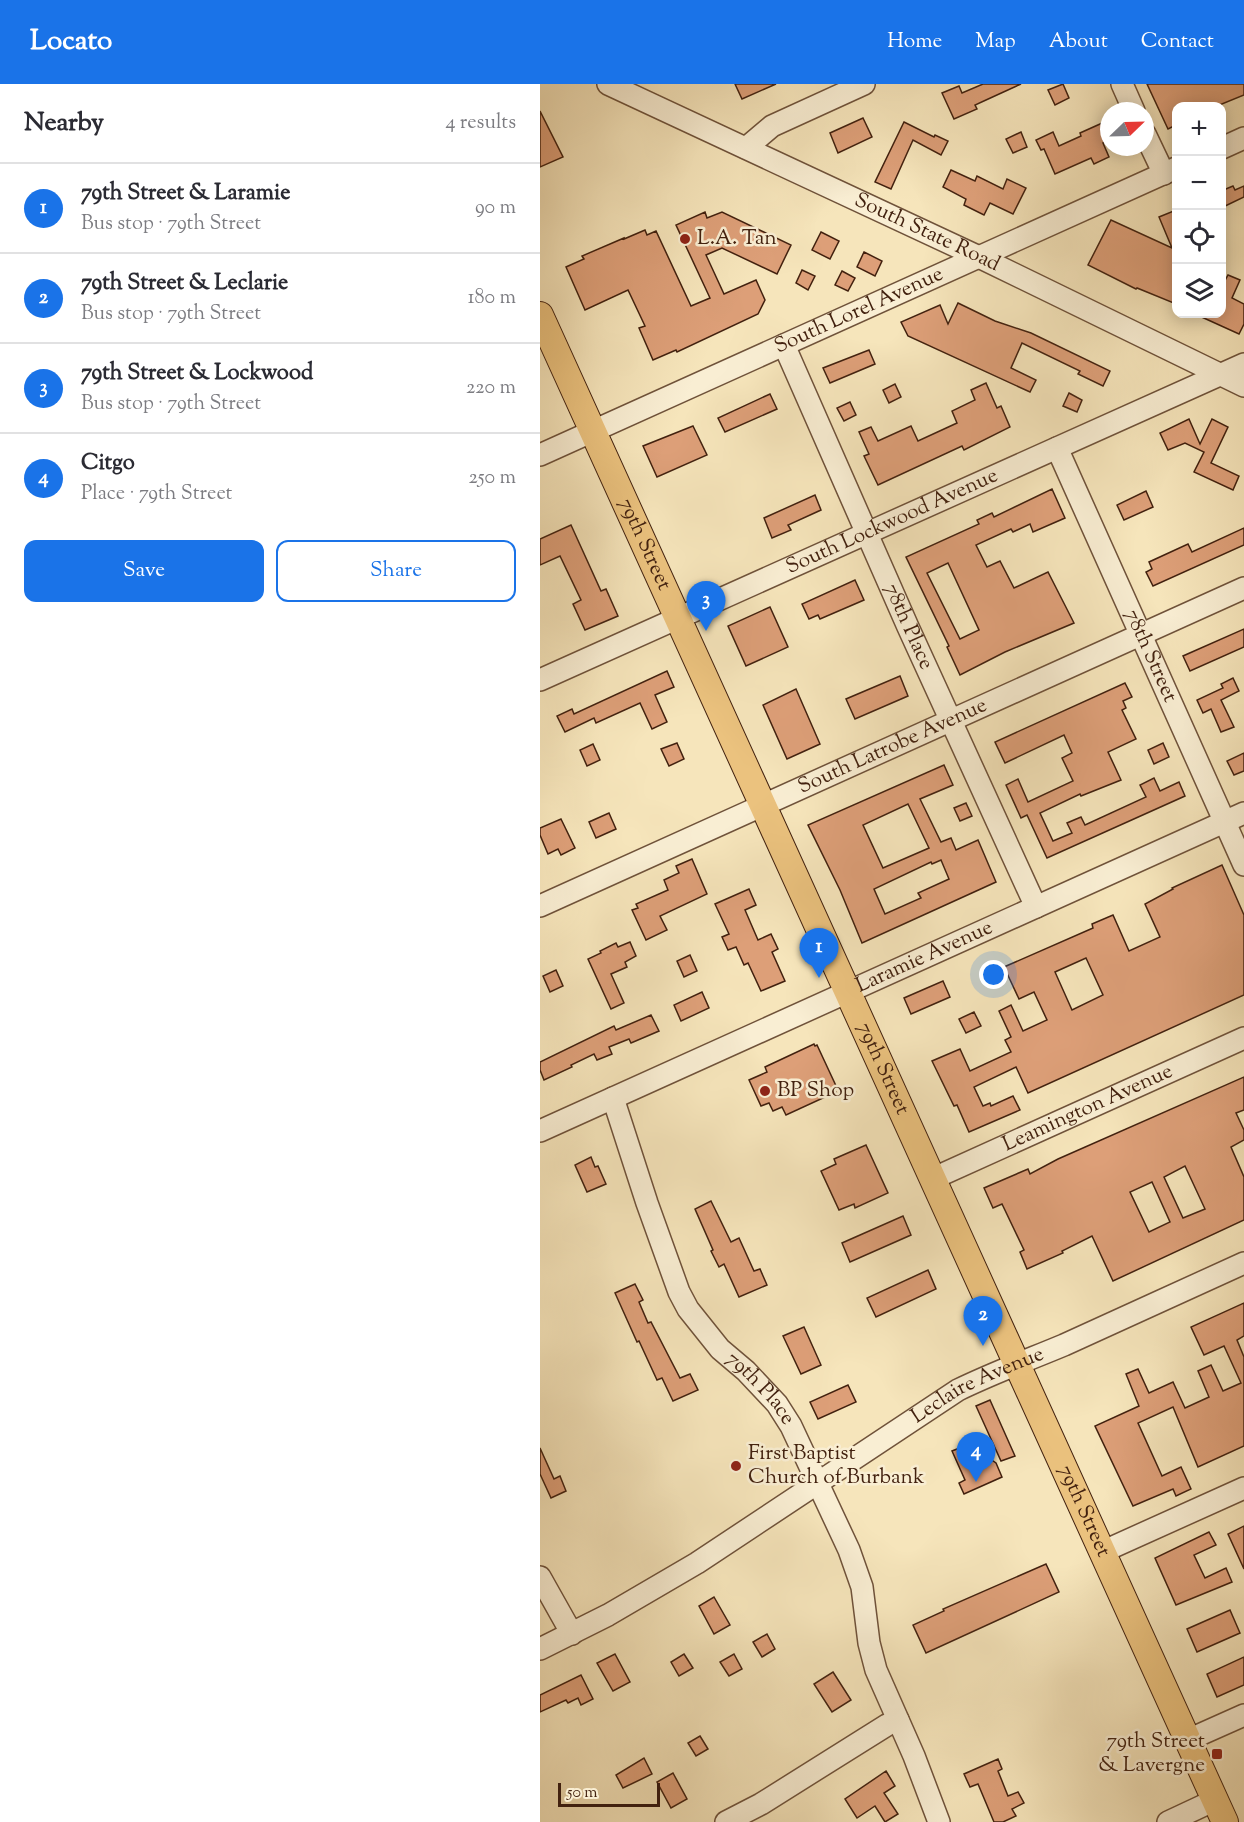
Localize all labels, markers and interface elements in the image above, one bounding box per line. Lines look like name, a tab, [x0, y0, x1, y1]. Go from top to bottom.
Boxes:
text: Locato	[30, 22, 112, 62]
text: Home	[887, 27, 942, 57]
text: Map	[975, 27, 1016, 57]
text: About	[1049, 27, 1108, 57]
text: Contact	[1141, 27, 1214, 57]
north arrow	[1100, 102, 1154, 156]
map controls	[1172, 102, 1226, 318]
button: +	[1172, 102, 1226, 156]
text: Nearby	[24, 105, 104, 142]
text: 4 results	[445, 109, 516, 138]
button: −	[1172, 156, 1226, 210]
text: 79th Street & Laramie	[81, 178, 290, 210]
street label: South State Road	[849, 186, 1005, 280]
text: 1	[40, 194, 47, 223]
text: 90 m	[475, 194, 516, 223]
text: Bus stop · 79th Street	[81, 210, 261, 239]
button: locate	[1172, 210, 1226, 264]
place label: L.A. Tan	[697, 224, 777, 254]
marker: L.A. Tan	[678, 232, 692, 246]
street label: South Lorel Avenue	[770, 260, 948, 362]
button: layers	[1172, 264, 1226, 318]
text: 79th Street & Leclarie	[81, 268, 288, 300]
text: 2	[39, 284, 48, 313]
text: 180 m	[468, 284, 516, 313]
text: Bus stop · 79th Street	[81, 300, 261, 329]
text: 79th Street & Lockwood	[81, 358, 313, 390]
text: 3	[39, 374, 48, 403]
text: 220 m	[466, 374, 516, 403]
text: Bus stop · 79th Street	[81, 390, 261, 419]
text: Citgo	[81, 448, 135, 480]
street label: South Lockwood Avenue	[781, 461, 1003, 583]
text: 4	[38, 464, 49, 493]
text: 250 m	[468, 464, 516, 493]
text: Place · 79th Street	[81, 480, 232, 509]
street label: 79th Street	[610, 493, 678, 595]
button: Save	[24, 540, 264, 602]
button: Share	[276, 540, 516, 602]
street label: 78th Place	[876, 579, 941, 675]
pin: 3	[686, 582, 726, 631]
street label: 78th Street	[1116, 605, 1184, 707]
street label: South Latrobe Avenue	[793, 691, 992, 802]
street label: Laramie Avenue	[851, 913, 998, 1001]
pin: 1	[800, 928, 838, 978]
your location	[979, 960, 1008, 989]
street label: 79th Street	[849, 1018, 917, 1120]
street label: Leamington Avenue	[998, 1057, 1178, 1160]
place label: BP Shop	[777, 1076, 854, 1106]
marker: BP Shop	[758, 1084, 772, 1098]
pin: 2	[964, 1296, 1002, 1346]
street label: Leclaire Avenue	[905, 1340, 1049, 1432]
street label: 79th Place	[719, 1345, 802, 1431]
pin: 4	[956, 1432, 996, 1482]
place label: First Baptist Church of Burbank	[748, 1439, 925, 1493]
marker: First Baptist Church of Burbank	[729, 1459, 743, 1473]
street label: 79th Street	[1050, 1460, 1118, 1562]
place label: 79th Street & Lavergne	[1098, 1727, 1205, 1781]
marker: 79th Street & Lavergne	[1210, 1747, 1224, 1761]
scale bar	[558, 1780, 660, 1808]
text: 50 m	[567, 1782, 598, 1805]

